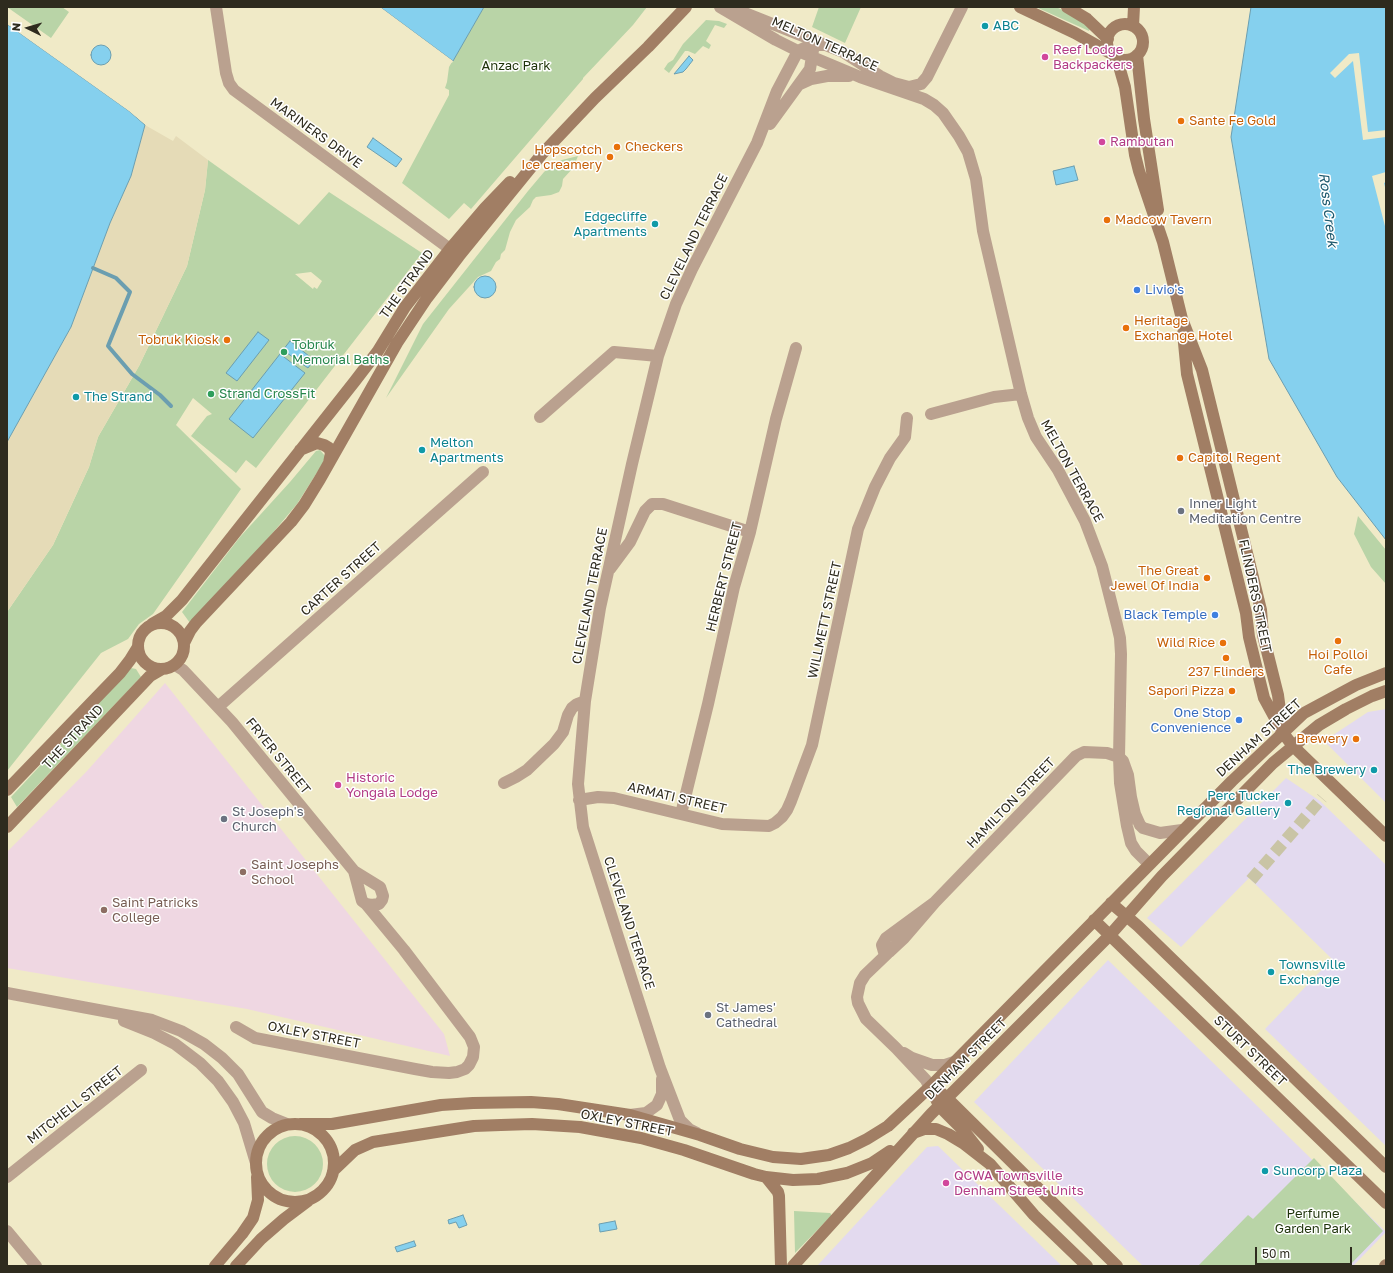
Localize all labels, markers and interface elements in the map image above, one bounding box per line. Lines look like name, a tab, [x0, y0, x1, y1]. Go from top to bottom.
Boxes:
north arrow	[8, 8, 48, 48]
street label: MELTON TERRACE	[769, 14, 881, 74]
place label: ABC	[993, 18, 1019, 34]
marker: ABC	[980, 21, 990, 31]
text: N	[9, 22, 22, 32]
place label: Reef Lodge Backpackers	[1053, 42, 1132, 73]
marker: Reef Lodge Backpackers	[1040, 52, 1050, 62]
park label: Anzac Park	[481, 58, 551, 74]
street label: MARINERS DRIVE	[267, 94, 365, 172]
place label: Sante Fe Gold	[1189, 113, 1276, 129]
marker: Sante Fe Gold	[1176, 116, 1186, 126]
place label: Rambutan	[1110, 134, 1174, 150]
marker: Rambutan	[1097, 137, 1107, 147]
place label: Checkers	[625, 139, 683, 155]
place label: Hopscotch Ice creamery	[521, 142, 602, 173]
marker: Checkers	[612, 142, 622, 152]
marker: Hopscotch Ice creamery	[605, 152, 615, 162]
street label: CLEVELAND TERRACE	[657, 171, 731, 303]
water label: Ross Creek	[1315, 172, 1341, 248]
place label: Edgecliffe Apartments	[573, 209, 647, 240]
place label: Madcow Tavern	[1115, 212, 1212, 228]
marker: Madcow Tavern	[1102, 215, 1112, 225]
marker: Edgecliffe Apartments	[650, 219, 660, 229]
street label: THE STRAND	[377, 246, 437, 322]
place label: Livio's	[1145, 282, 1184, 298]
marker: Livio's	[1132, 285, 1142, 295]
place label: Heritage Exchange Hotel	[1134, 313, 1233, 344]
marker: Heritage Exchange Hotel	[1121, 323, 1131, 333]
place label: Tobruk Kiosk	[138, 332, 219, 348]
marker: Tobruk Kiosk	[222, 335, 232, 345]
place label: Tobruk Memorial Baths	[292, 337, 389, 368]
marker: Tobruk Memorial Baths	[279, 347, 289, 357]
place label: Strand CrossFit	[219, 386, 316, 402]
place label: The Strand	[84, 389, 152, 405]
marker: Strand CrossFit	[206, 389, 216, 399]
marker: The Strand	[71, 392, 81, 402]
street label: MELTON TERRACE	[1037, 417, 1107, 525]
place label: Melton Apartments	[430, 435, 504, 466]
marker: Melton Apartments	[417, 445, 427, 455]
place label: Capitol Regent	[1188, 450, 1281, 466]
marker: Capitol Regent	[1175, 453, 1185, 463]
place label: Inner Light Meditation Centre	[1189, 496, 1301, 527]
marker: Inner Light Meditation Centre	[1176, 506, 1186, 516]
street label: HERBERT STREET	[703, 521, 745, 633]
street label: CLEVELAND TERRACE	[569, 526, 611, 666]
street label: FLINDERS STREET	[1235, 538, 1275, 654]
street label: CARTER STREET	[297, 539, 385, 619]
street label: WILLMETT STREET	[805, 560, 845, 680]
place label: The Great Jewel Of India	[1111, 563, 1199, 594]
marker: The Great Jewel Of India	[1202, 573, 1212, 583]
place label: Black Temple	[1124, 607, 1207, 623]
marker: Black Temple	[1210, 610, 1220, 620]
place label: Wild Rice	[1157, 635, 1215, 651]
marker: Hoi Polloi Cafe	[1333, 636, 1343, 646]
marker: Wild Rice	[1218, 638, 1228, 648]
place label: Hoi Polloi Cafe	[1308, 647, 1368, 678]
marker: 237 Flinders	[1221, 653, 1231, 663]
place label: 237 Flinders	[1188, 664, 1264, 680]
place label: Sapori Pizza	[1148, 683, 1224, 699]
marker: Sapori Pizza	[1227, 686, 1237, 696]
street label: DENHAM STREET	[1213, 696, 1305, 780]
street label: THE STRAND	[39, 702, 107, 772]
place label: One Stop Convenience	[1150, 705, 1231, 736]
street label: FRYER STREET	[242, 715, 314, 797]
marker: One Stop Convenience	[1234, 715, 1244, 725]
place label: Brewery	[1296, 731, 1348, 747]
marker: Brewery	[1351, 734, 1361, 744]
street label: HAMILTON STREET	[964, 754, 1058, 852]
place label: The Brewery	[1287, 762, 1366, 778]
marker: The Brewery	[1369, 765, 1379, 775]
place label: Historic Yongala Lodge	[346, 770, 438, 801]
street label: ARMATI STREET	[626, 779, 728, 817]
marker: Historic Yongala Lodge	[333, 780, 343, 790]
place label: Perc Tucker Regional Gallery	[1177, 788, 1280, 819]
marker: Perc Tucker Regional Gallery	[1283, 798, 1293, 808]
place label: St Joseph's Church	[232, 804, 304, 835]
marker: St Joseph's Church	[219, 814, 229, 824]
street label: CLEVELAND TERRACE	[600, 855, 658, 991]
place label: Saint Josephs School	[251, 857, 339, 888]
marker: Saint Josephs School	[238, 867, 248, 877]
place label: Saint Patricks College	[112, 895, 198, 926]
marker: Saint Patricks College	[99, 905, 109, 915]
place label: Townsville Exchange	[1279, 957, 1345, 988]
marker: Townsville Exchange	[1266, 967, 1276, 977]
place label: St James' Cathedral	[716, 1000, 777, 1031]
marker: St James' Cathedral	[703, 1010, 713, 1020]
street label: STURT STREET	[1210, 1012, 1290, 1090]
street label: DENHAM STREET	[922, 1015, 1010, 1103]
street label: OXLEY STREET	[266, 1018, 362, 1052]
street label: MITCHELL STREET	[24, 1063, 126, 1147]
street label: OXLEY STREET	[579, 1106, 675, 1140]
place label: Suncorp Plaza	[1273, 1163, 1362, 1179]
marker: Suncorp Plaza	[1260, 1166, 1270, 1176]
place label: QCWA Townsville Denham Street Units	[954, 1168, 1084, 1199]
marker: QCWA Townsville Denham Street Units	[941, 1178, 951, 1188]
park label: Perfume Garden Park	[1275, 1206, 1351, 1237]
scale bar	[1257, 1239, 1354, 1265]
text: 50 m	[1262, 1246, 1290, 1261]

